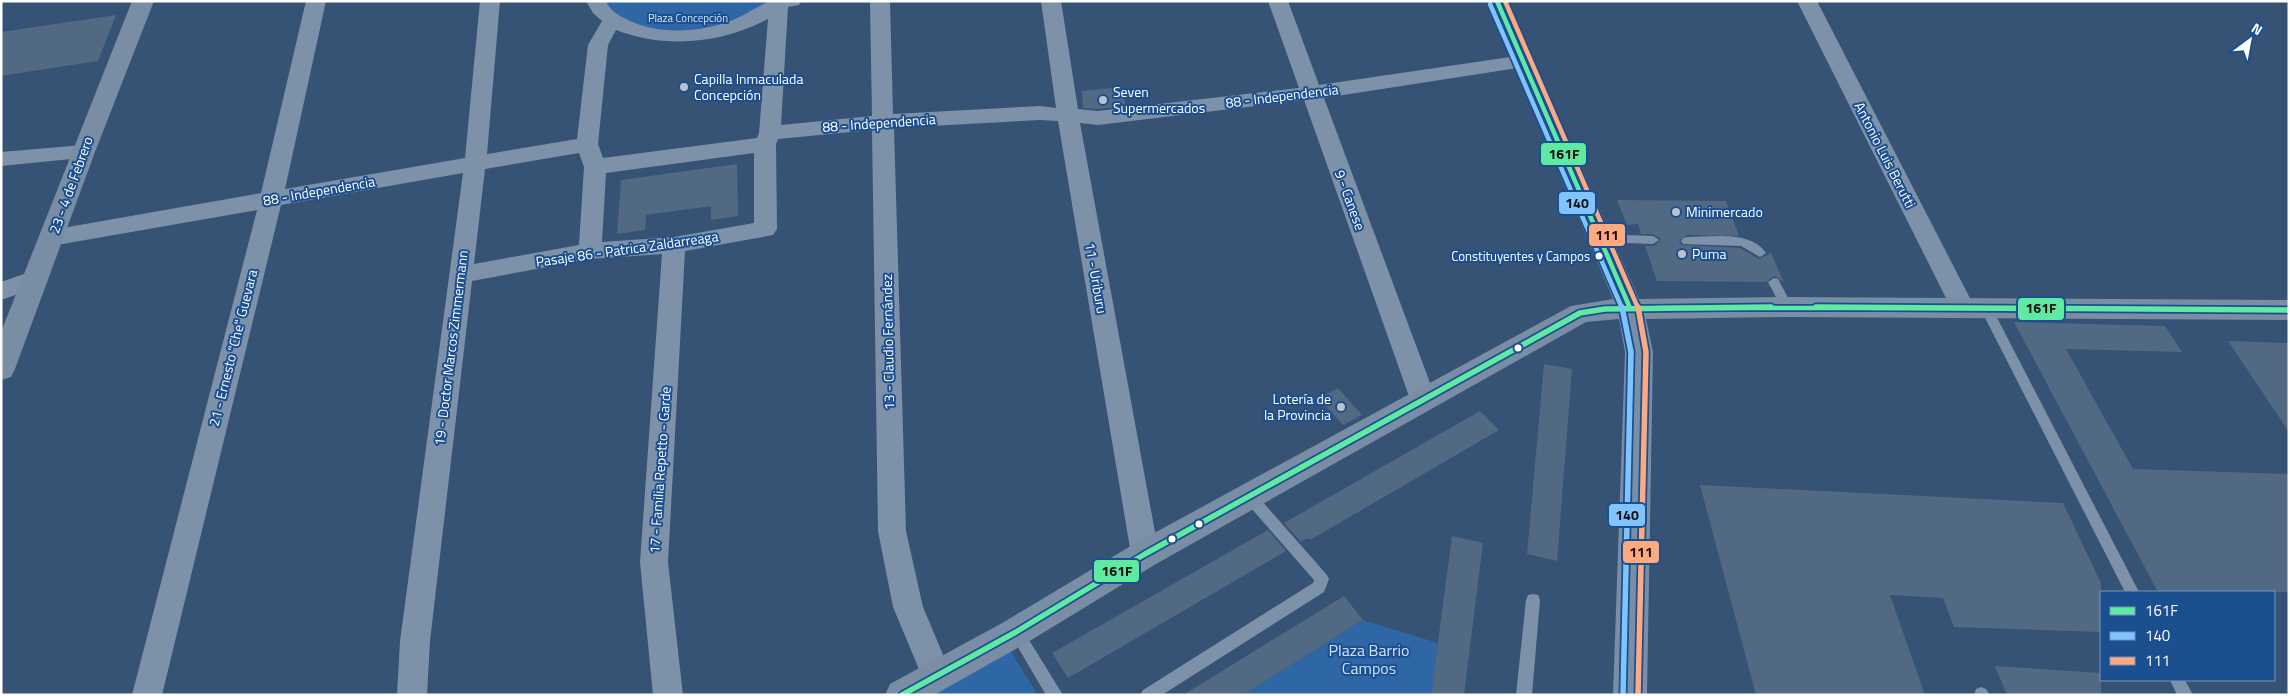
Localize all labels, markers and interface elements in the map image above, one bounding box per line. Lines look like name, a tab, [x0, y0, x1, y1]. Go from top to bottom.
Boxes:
park label: Plaza Concepción	[648, 10, 728, 26]
north arrow	[2225, 15, 2275, 65]
text: N	[2247, 17, 2267, 40]
place label: Capilla Inmaculada Concepción	[694, 68, 804, 105]
street label: 88 - Independencia	[1224, 78, 1340, 113]
marker: Capilla Inmaculada Concepción	[678, 81, 690, 93]
place label: Seven Supermercados	[1113, 81, 1205, 118]
marker: Seven Supermercados	[1097, 94, 1109, 106]
street label: Antonio Luis Berutti	[1850, 98, 1921, 212]
street label: 88 - Independencia	[822, 108, 936, 137]
street label: 23 - 4 de Febrero	[43, 133, 98, 236]
line badge: 161F	[1540, 142, 1587, 166]
text: 161F	[1549, 143, 1580, 164]
street label: 9 - Canese	[1330, 167, 1371, 233]
street label: 88 - Independencia	[261, 170, 377, 211]
line badge: 140	[1558, 191, 1596, 215]
text: 140	[1565, 192, 1589, 213]
place label: Minimercado	[1686, 201, 1763, 222]
marker: Minimercado	[1670, 206, 1682, 218]
line badge: 111	[1588, 223, 1626, 247]
text: 111	[1595, 224, 1619, 245]
street label: Pasaje 86 - Patrica Zaldarreaga	[534, 225, 720, 272]
street label: 11 - Uriburu	[1080, 241, 1113, 315]
place label: Puma	[1692, 243, 1726, 264]
place label: Constituyentes y Campos	[1451, 246, 1590, 266]
marker: Puma	[1676, 248, 1688, 260]
street label: 19 - Doctor Marcos Zimmermann	[428, 249, 473, 447]
marker: Constituyentes y Campos	[1594, 251, 1604, 261]
street label: 21 - Ernesto "Che" Guevara	[203, 267, 262, 429]
street label: 13 - Claudio Fernández	[876, 274, 899, 410]
line badge: 161F	[2017, 297, 2065, 321]
text: 161F	[2026, 297, 2057, 318]
unlabelled marker	[1513, 343, 1523, 353]
street label: 17 - Familia Repetto - Garde	[643, 386, 676, 554]
place label: Lotería de la Provincia	[1264, 388, 1331, 425]
marker: Lotería de la Provincia	[1335, 401, 1347, 413]
line badge: 140	[1608, 503, 1646, 527]
text: 140	[1615, 504, 1639, 525]
unlabelled marker	[1194, 519, 1204, 529]
unlabelled marker	[1167, 534, 1177, 544]
line badge: 111	[1622, 540, 1660, 564]
text: 111	[1629, 541, 1653, 562]
line badge: 161F	[1093, 559, 1140, 583]
text: 161F	[1102, 560, 1133, 581]
legend	[2100, 591, 2275, 681]
text: 161F	[2145, 599, 2178, 622]
text: 140	[2145, 624, 2170, 647]
park label: Plaza Barrio Campos	[1329, 638, 1409, 680]
text: 111	[2145, 649, 2170, 672]

